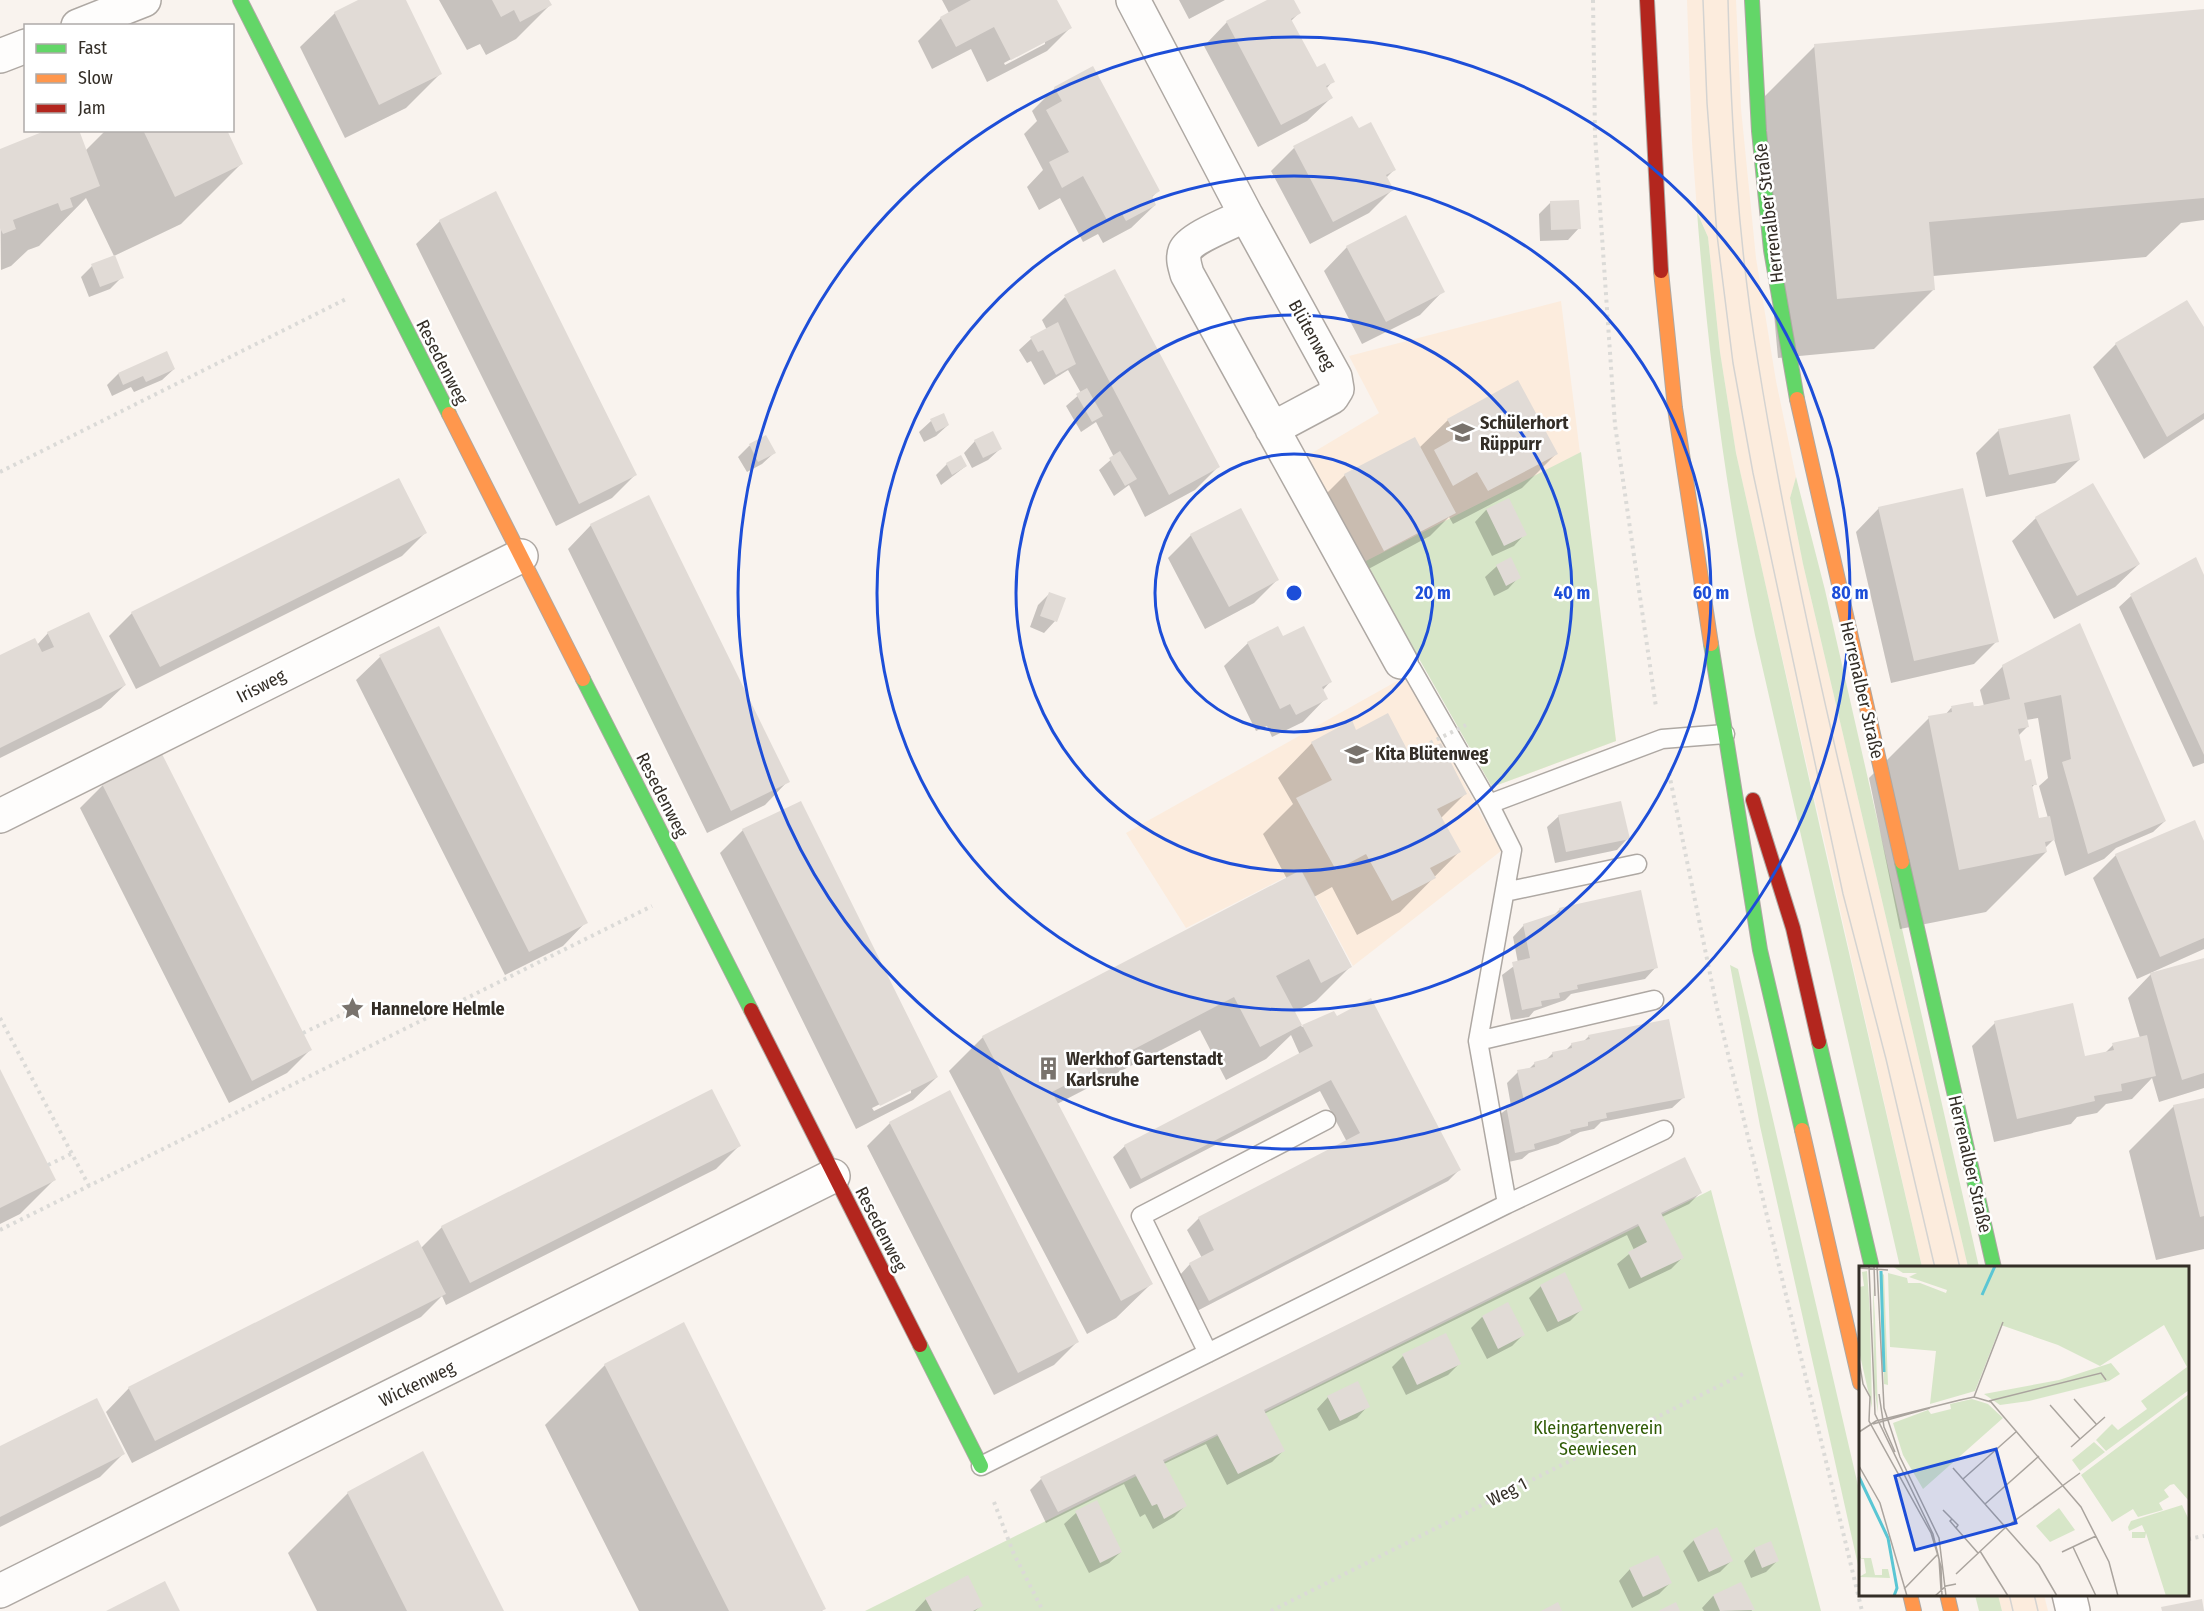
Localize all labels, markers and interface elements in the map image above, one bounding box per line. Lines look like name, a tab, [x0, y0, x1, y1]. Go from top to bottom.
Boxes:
legend	[24, 24, 234, 132]
text: Fast	[78, 37, 107, 59]
text: Slow	[78, 67, 113, 89]
text: Jam	[78, 97, 106, 119]
street label: Herrenalber Straße	[1750, 142, 1788, 284]
street label: Blütenweg	[1284, 296, 1341, 375]
street label: Resedenweg	[411, 316, 473, 409]
place label: Schülerhort Rüppurr	[1480, 412, 1569, 455]
school or university icon: Schülerhort Rüppurr	[1449, 420, 1475, 446]
text: 20 m	[1414, 582, 1451, 604]
text: 40 m	[1554, 582, 1590, 604]
text: 60 m	[1693, 582, 1729, 604]
text: 80 m	[1832, 582, 1868, 604]
centre of rings	[1284, 583, 1304, 603]
street label: Herrenalber Straße	[1835, 619, 1889, 761]
street label: Irisweg	[233, 664, 290, 708]
school or university icon: Kita Blütenweg	[1344, 741, 1370, 767]
place label: Kita Blütenweg	[1375, 743, 1488, 765]
street label: Resedenweg	[631, 749, 693, 842]
place icon: Hannelore Helmle	[340, 996, 366, 1022]
place label: Hannelore Helmle	[371, 998, 505, 1020]
place label: Werkhof Gartenstadt Karlsruhe	[1066, 1048, 1224, 1091]
building icon: Werkhof Gartenstadt Karlsruhe	[1035, 1056, 1061, 1082]
street label: Herrenalber Straße	[1943, 1093, 1997, 1235]
street label: Resedenweg	[850, 1183, 912, 1276]
inset map	[1859, 1266, 2189, 1596]
street label: Wickenweg	[376, 1356, 459, 1412]
park label: Kleingartenverein Seewiesen	[1533, 1417, 1663, 1460]
street label: Weg 1	[1483, 1473, 1531, 1511]

